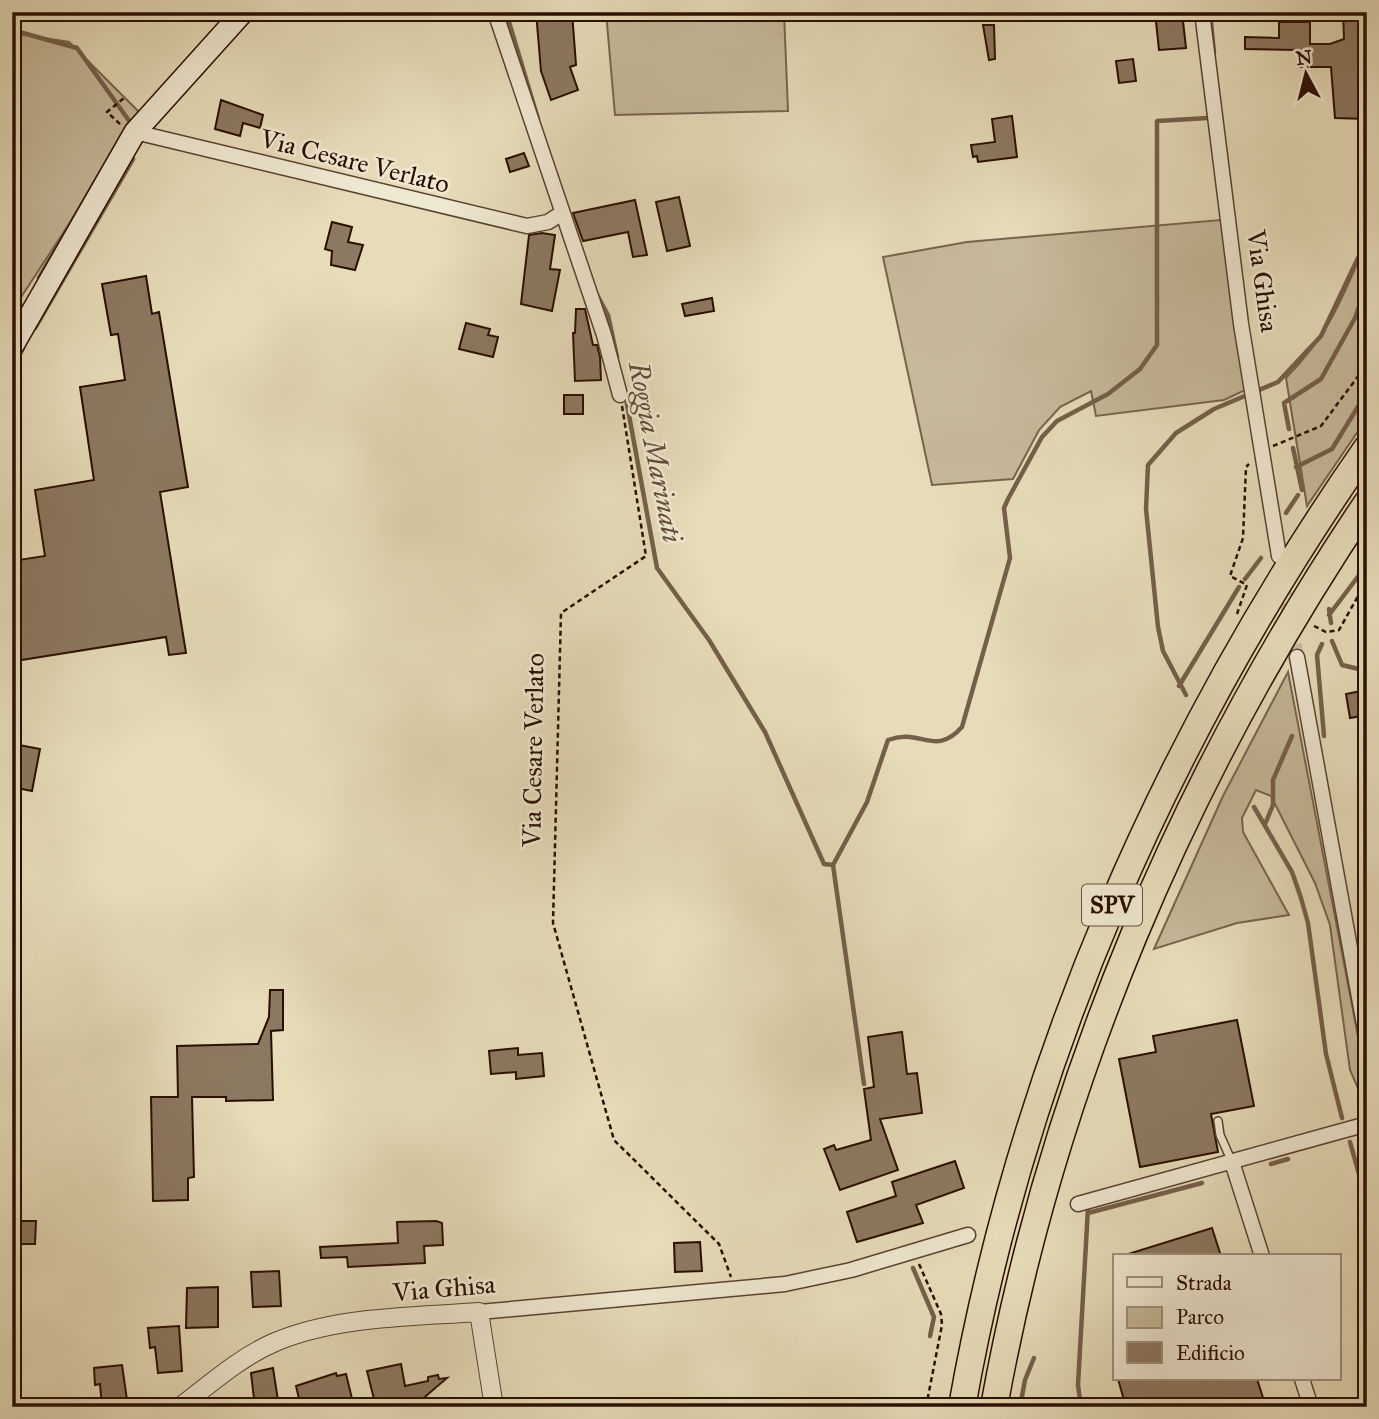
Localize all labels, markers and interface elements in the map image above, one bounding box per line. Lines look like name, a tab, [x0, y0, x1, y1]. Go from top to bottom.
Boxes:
north arrow	[1270, 38, 1340, 108]
text: N	[1295, 45, 1313, 70]
street label: Via Cesare Verlato	[256, 122, 453, 200]
street label: Via Ghisa	[1240, 227, 1286, 334]
water label: Roggia Marinati	[621, 358, 690, 546]
street label: Via Cesare Verlato	[515, 653, 551, 848]
road number: SPV	[1082, 884, 1142, 925]
legend	[1113, 1254, 1340, 1380]
street label: Via Ghisa	[390, 1268, 497, 1309]
text: Strada	[1176, 1270, 1232, 1296]
text: Parco	[1176, 1304, 1224, 1330]
text: Edificio	[1176, 1340, 1245, 1366]

